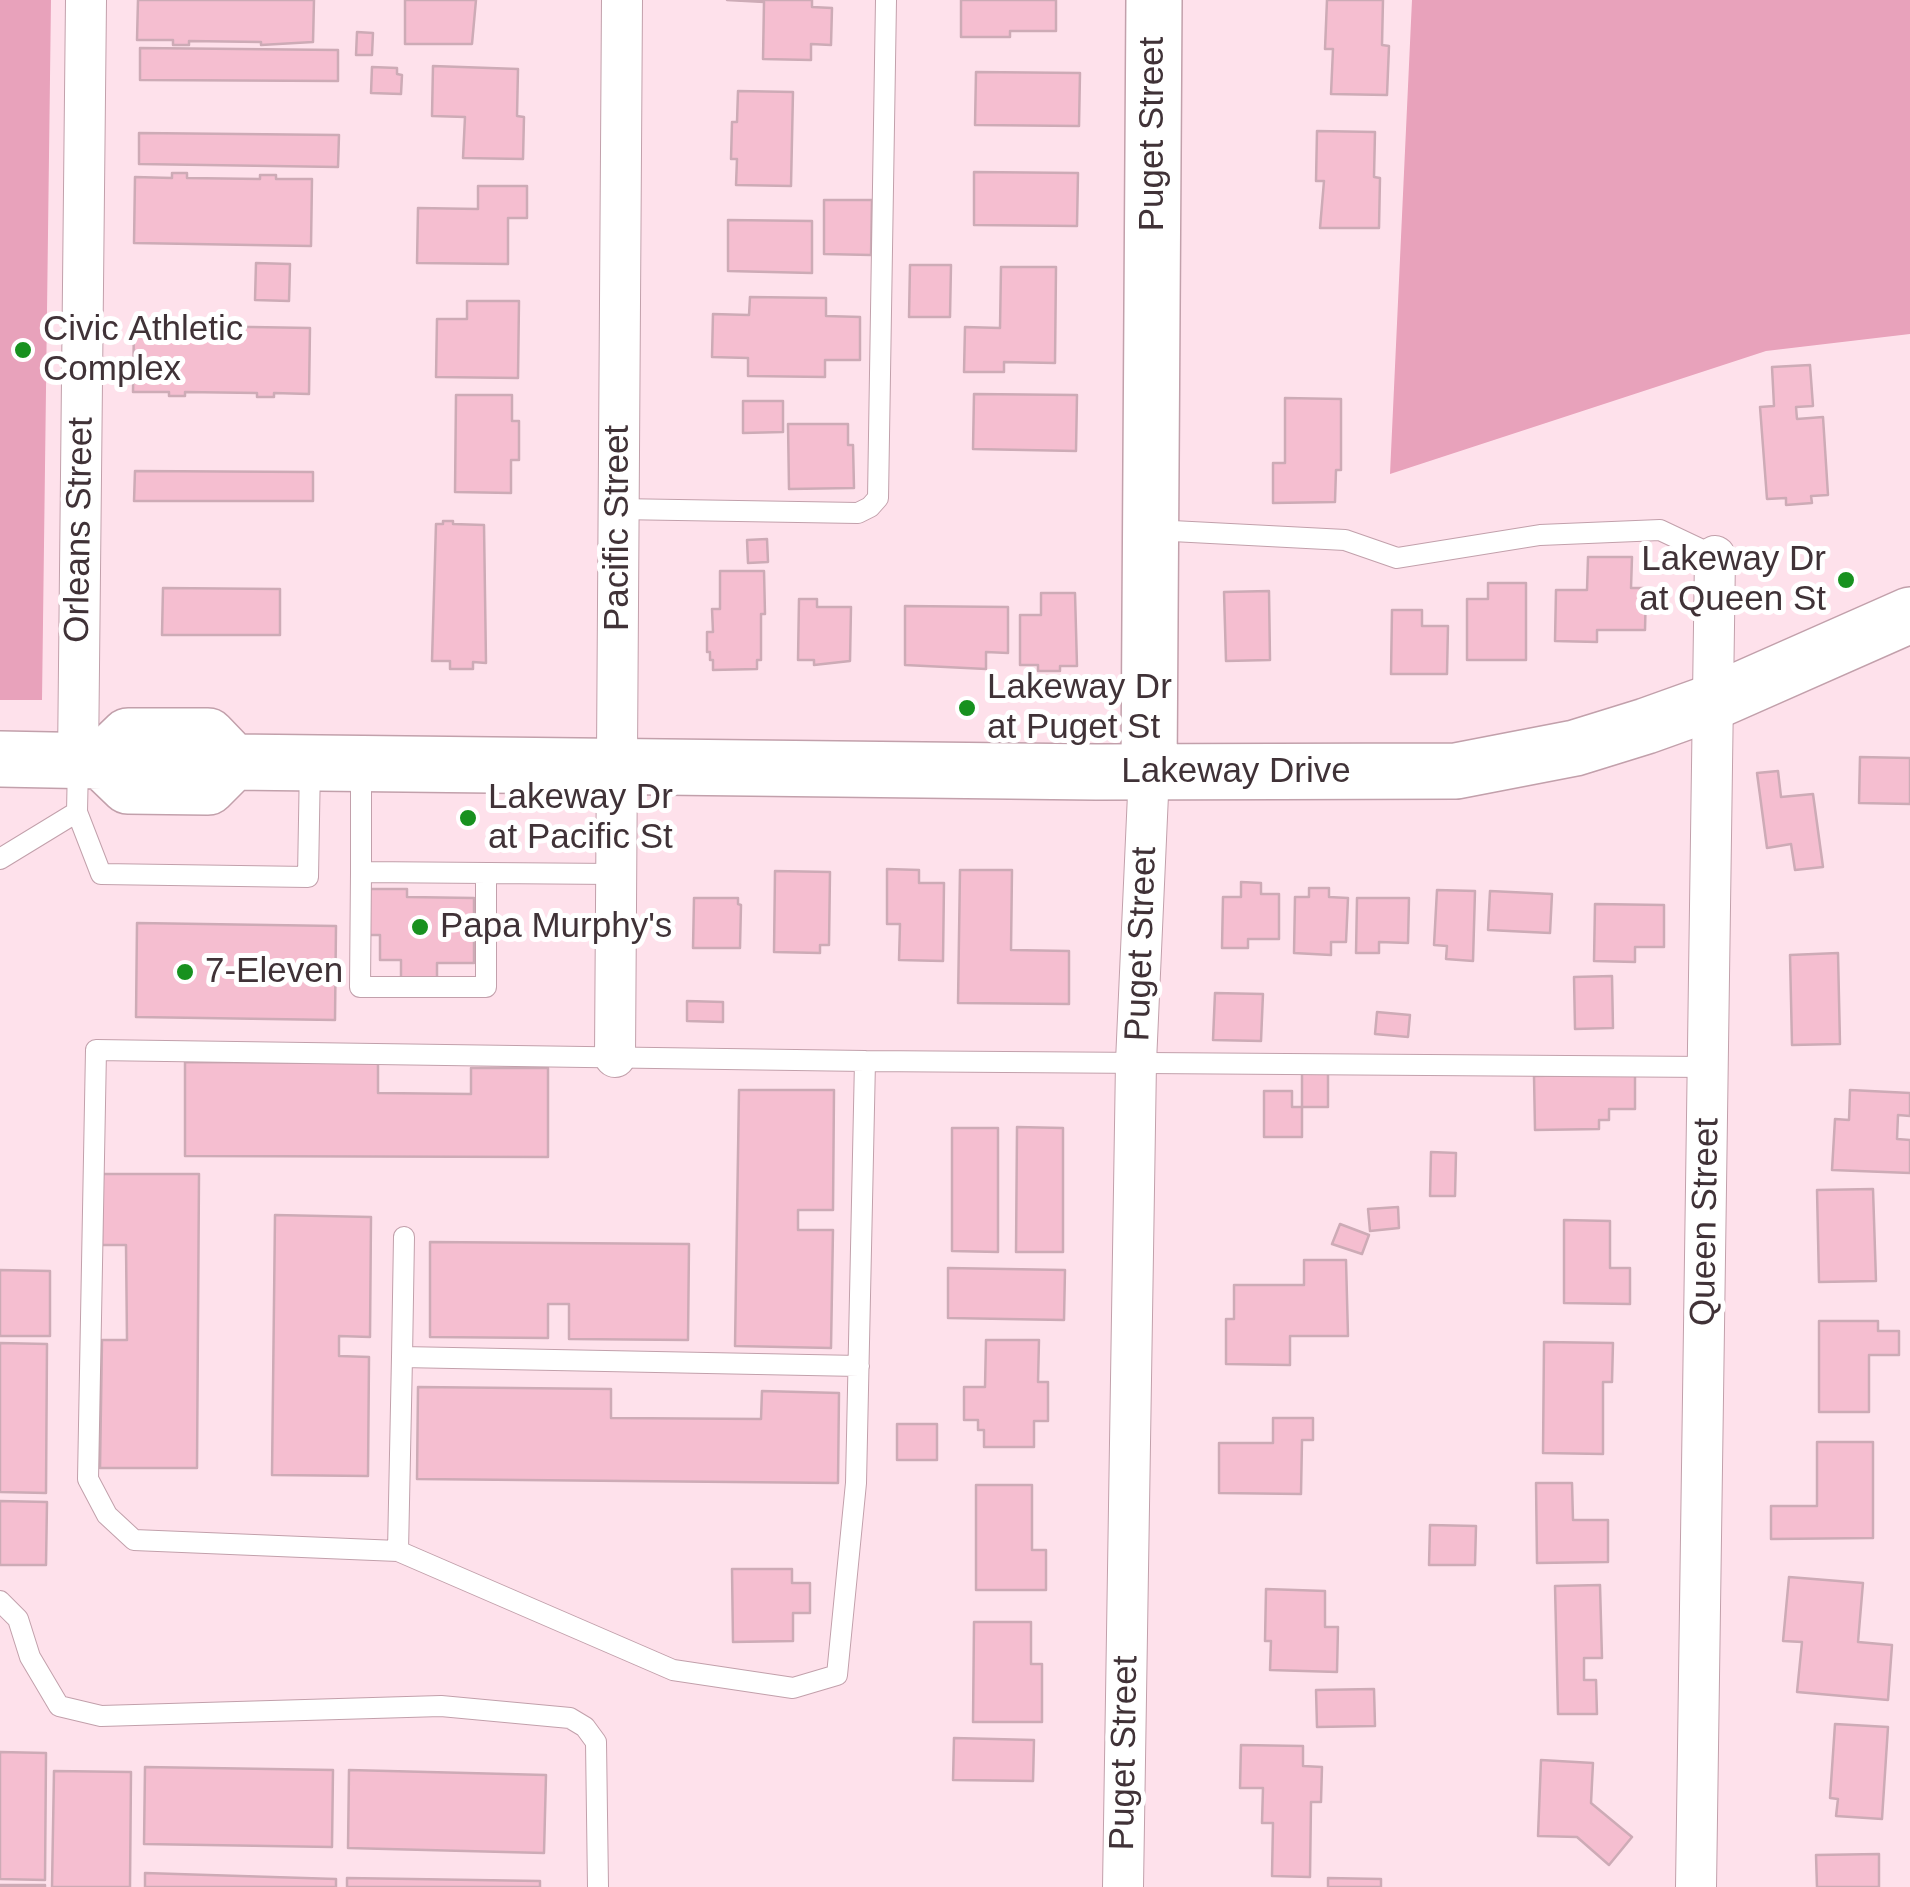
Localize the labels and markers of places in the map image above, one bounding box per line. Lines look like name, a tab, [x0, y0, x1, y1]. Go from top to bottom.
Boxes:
place label: Civic Athletic Complex	[43, 309, 243, 391]
marker: Civic Athletic Complex	[12, 339, 34, 361]
place label: Lakeway Dr at Queen St	[1639, 539, 1826, 621]
marker: Lakeway Dr at Queen St	[1835, 569, 1857, 591]
place label: Lakeway Dr at Puget St	[987, 667, 1172, 749]
marker: Lakeway Dr at Puget St	[956, 697, 978, 719]
place label: Lakeway Dr at Pacific St	[488, 777, 673, 859]
marker: Lakeway Dr at Pacific St	[457, 807, 479, 829]
place label: Papa Murphy's	[440, 906, 672, 948]
marker: Papa Murphy's	[409, 916, 431, 938]
place label: 7-Eleven	[205, 951, 343, 993]
marker: 7-Eleven	[174, 961, 196, 983]

